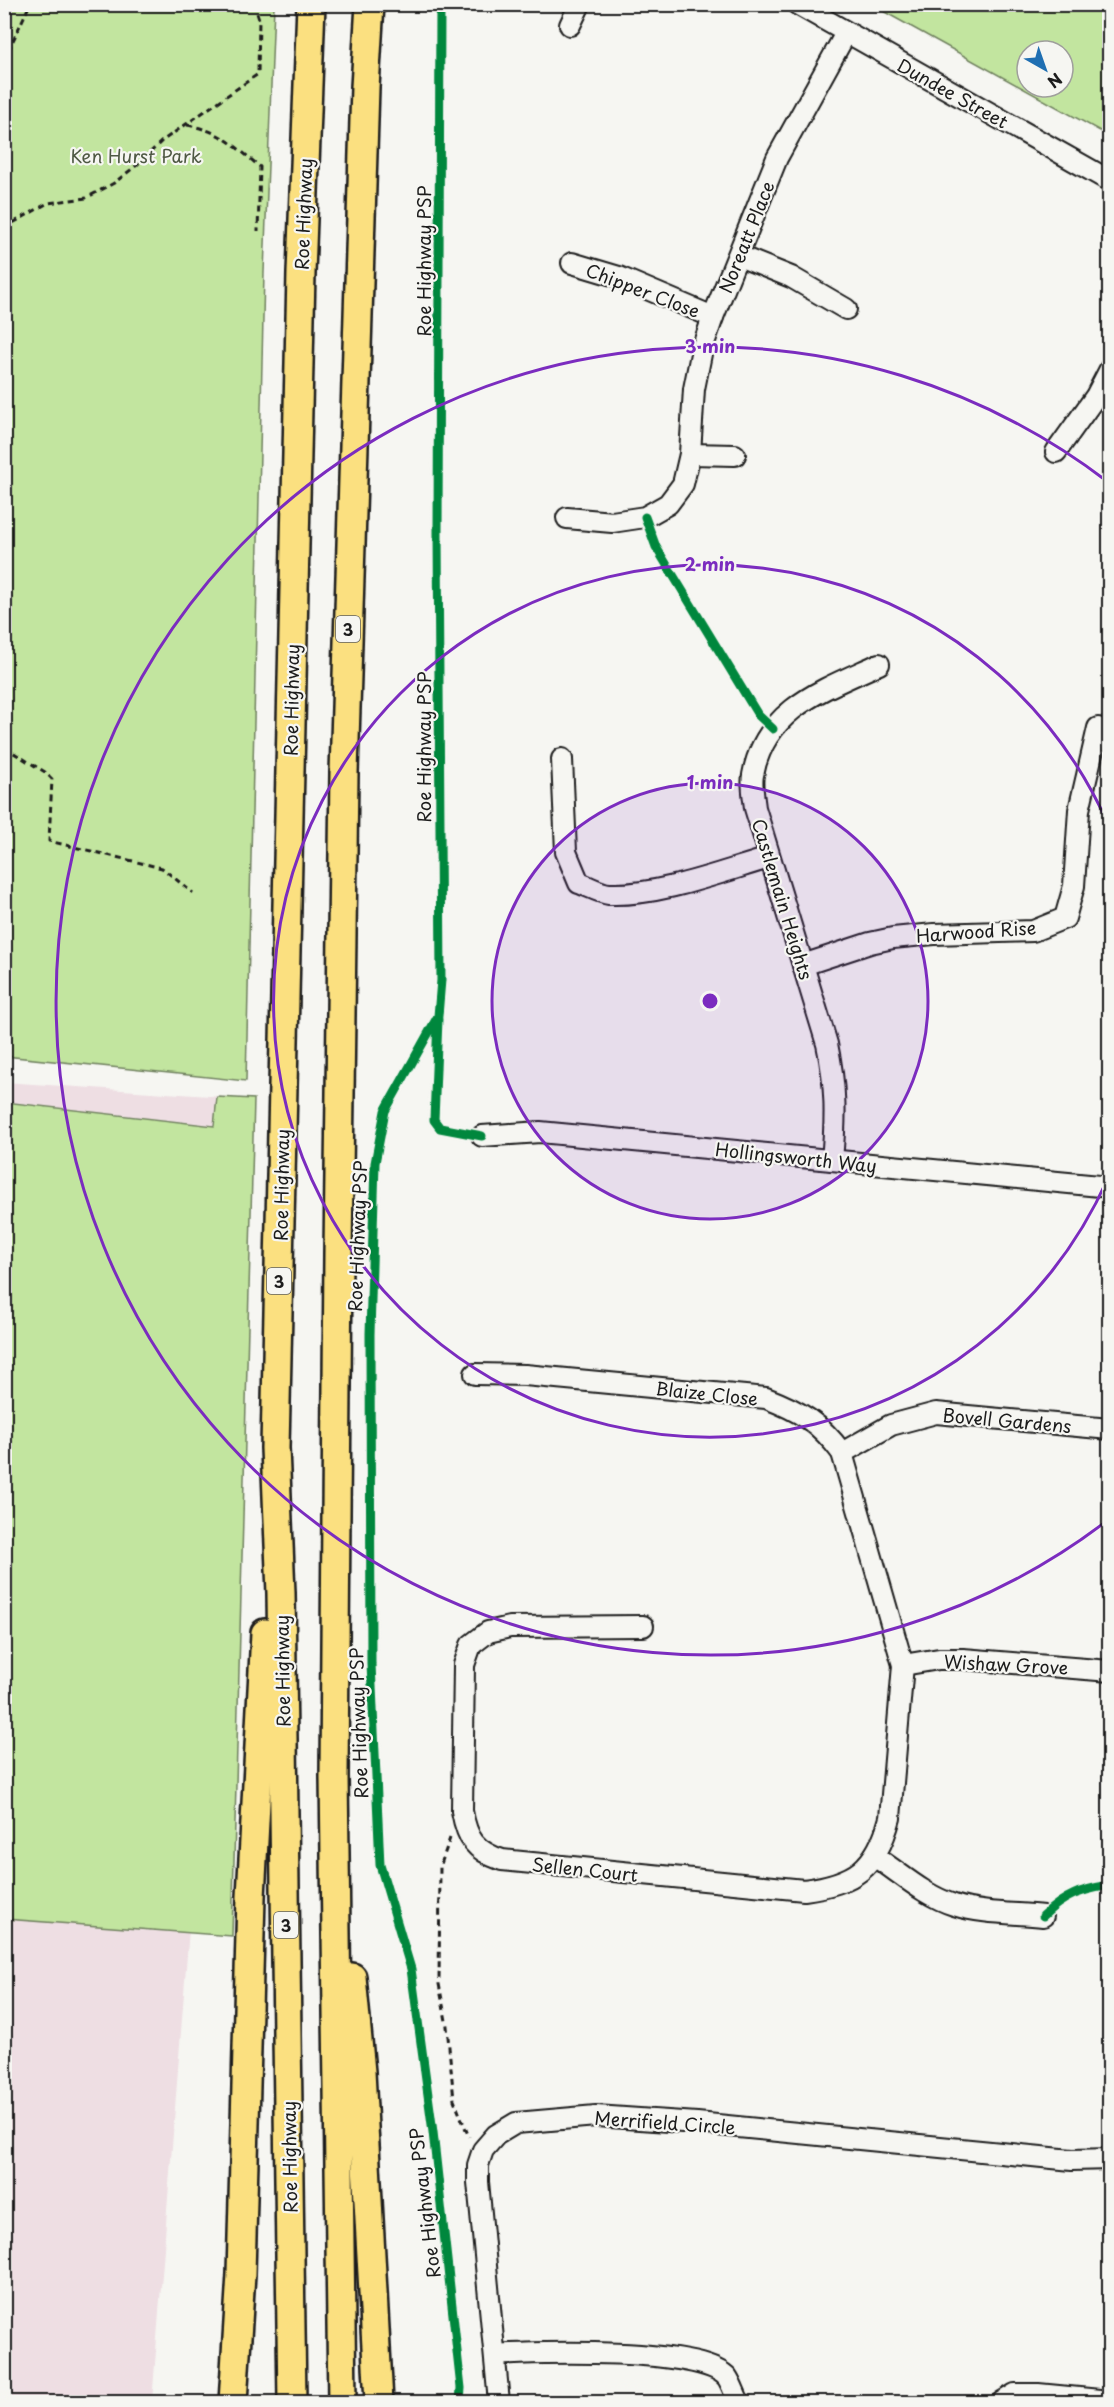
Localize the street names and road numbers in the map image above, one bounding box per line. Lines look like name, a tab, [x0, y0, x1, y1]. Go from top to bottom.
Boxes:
street label: Dundee Street	[893, 51, 1013, 135]
street label: Roe Highway	[288, 158, 318, 270]
street label: Noreatt Place	[711, 177, 781, 297]
street label: Roe Highway PSP	[410, 185, 437, 337]
street label: Chipper Close	[582, 256, 704, 324]
road number: 3	[336, 616, 360, 642]
street label: Roe Highway	[277, 644, 305, 756]
street label: Roe Highway PSP	[410, 671, 437, 823]
street label: Castlemain Heights	[746, 815, 820, 983]
street label: Harwood Rise	[915, 913, 1037, 949]
street label: Roe Highway	[267, 1129, 295, 1241]
street label: Hollingsworth Way	[714, 1135, 878, 1179]
street label: Roe Highway PSP	[341, 1160, 373, 1312]
road number: 3	[267, 1268, 291, 1294]
street label: Blaize Close	[654, 1374, 760, 1412]
street label: Bovell Gardens	[941, 1401, 1073, 1439]
street label: Roe Highway	[268, 1615, 296, 1727]
street label: Roe Highway PSP	[342, 1647, 374, 1799]
street label: Wishaw Grove	[943, 1647, 1069, 1681]
street label: Sellen Court	[531, 1850, 639, 1888]
road number: 3	[274, 1912, 298, 1938]
street label: Roe Highway	[275, 2101, 303, 2213]
street label: Merrifield Circle	[594, 2104, 736, 2140]
street label: Roe Highway PSP	[401, 2126, 447, 2280]

